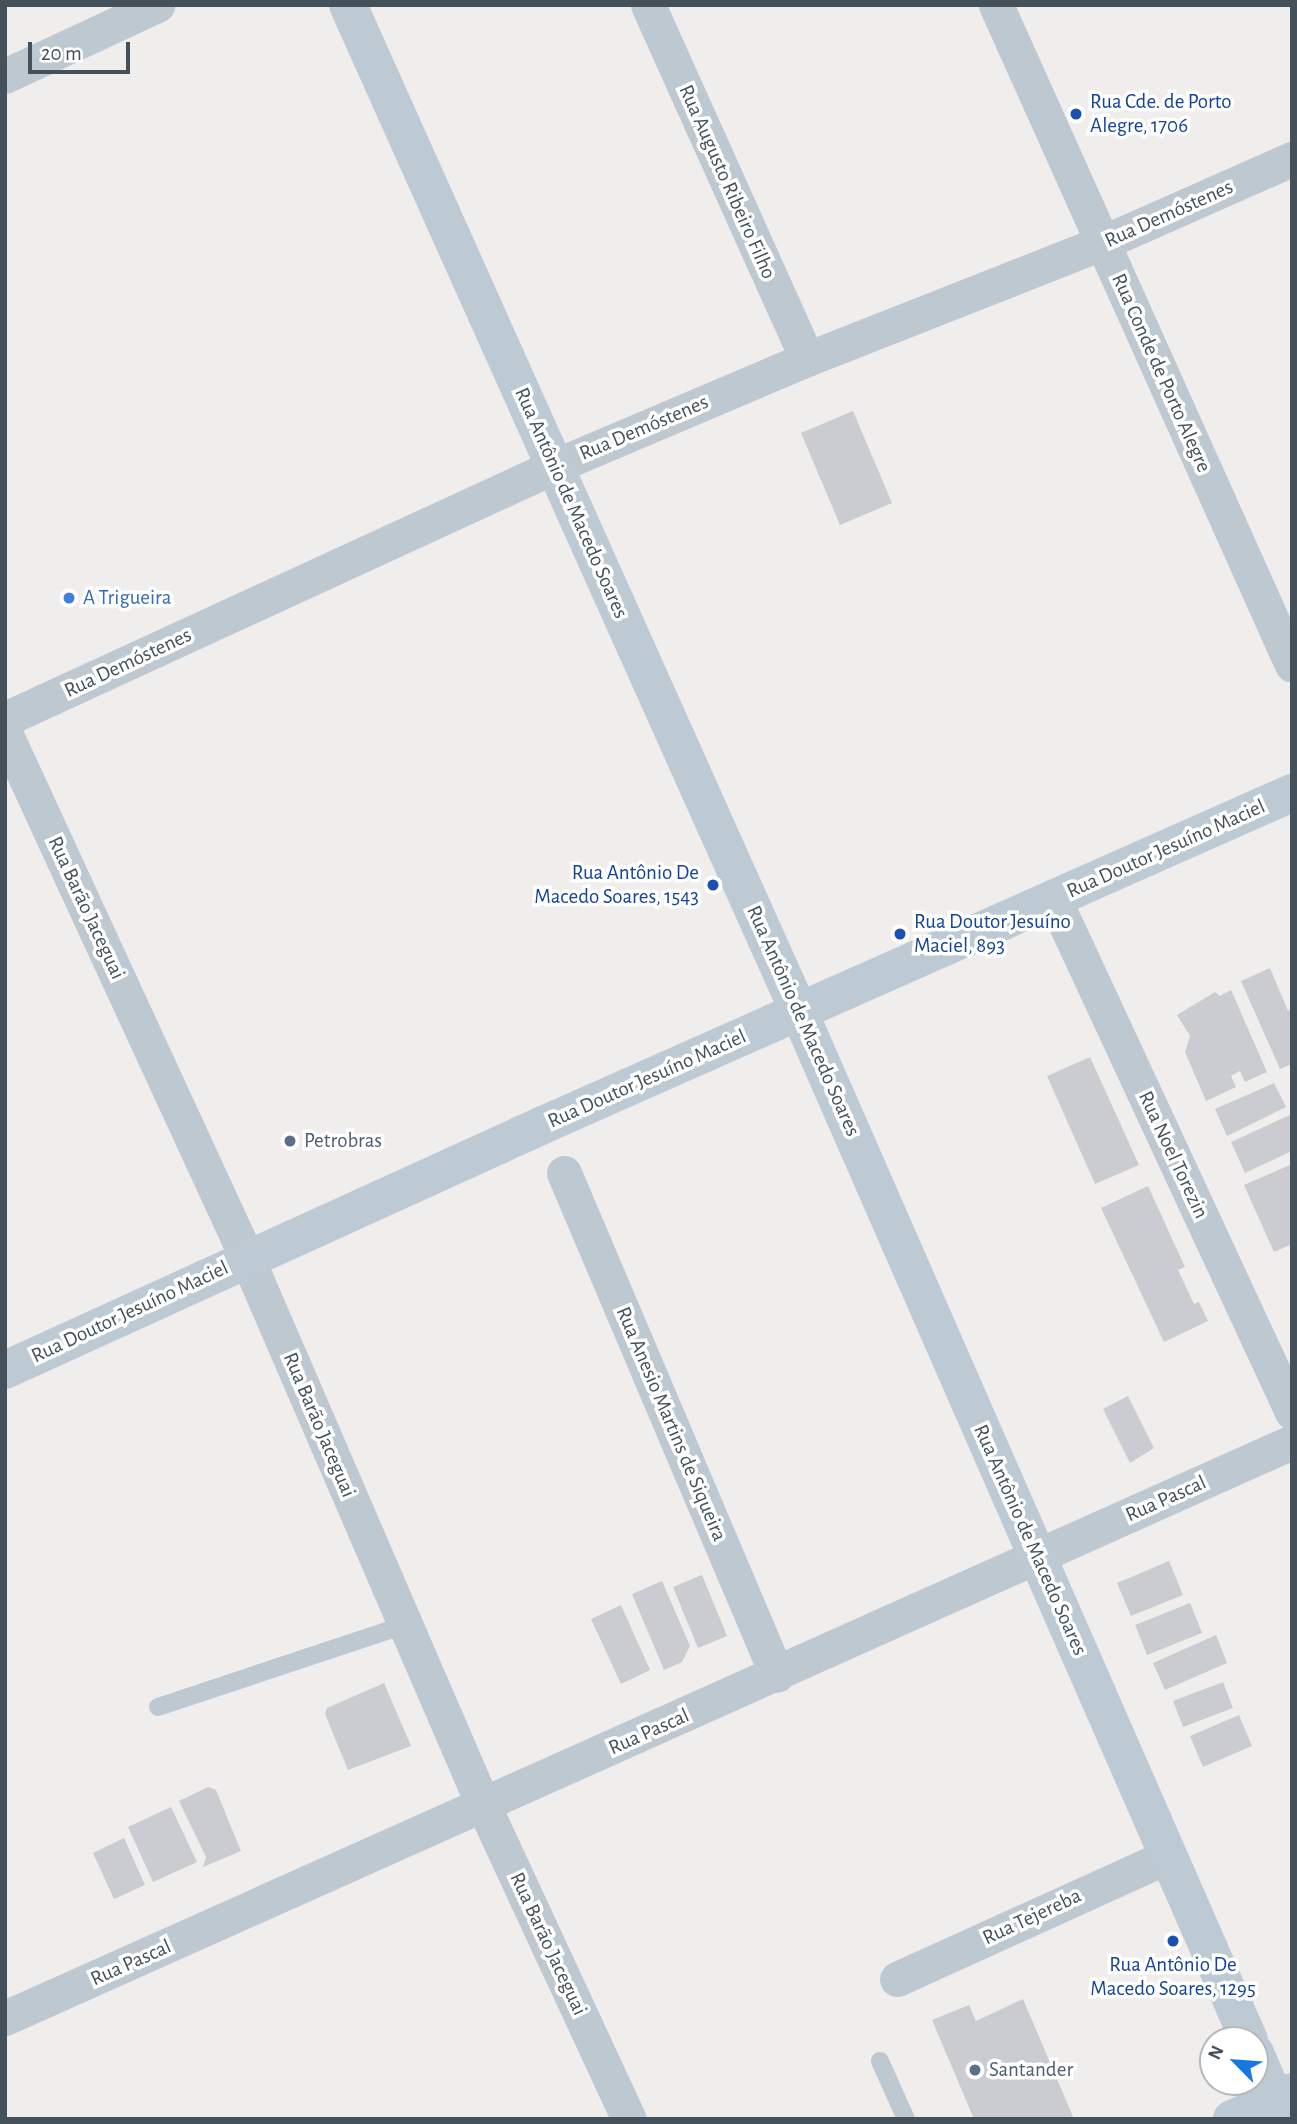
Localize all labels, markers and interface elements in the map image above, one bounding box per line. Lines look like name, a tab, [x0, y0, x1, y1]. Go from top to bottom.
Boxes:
scale bar	[32, 28, 133, 72]
text: 20 m	[41, 43, 82, 64]
street label: Rua Augusto Ribeiro Filho	[673, 81, 781, 283]
place label: Rua Cde. de Porto Alegre, 1706	[1090, 89, 1231, 139]
marker: Rua Cde. de Porto Alegre, 1706	[1068, 106, 1084, 122]
street label: Rua Demóstenes	[1101, 175, 1237, 253]
street label: Rua Conde de Porto Alegre	[1106, 270, 1216, 476]
street label: Rua Antônio de Macedo Soares	[509, 384, 633, 622]
street label: Rua Demóstenes	[576, 390, 712, 466]
place label: A Trigueira	[83, 585, 171, 611]
marker: A Trigueira	[61, 590, 77, 606]
street label: Rua Demóstenes	[60, 623, 196, 703]
street label: Rua Doutor Jesuíno Maciel	[1063, 794, 1269, 904]
street label: Rua Barão Jaceguai	[42, 832, 130, 984]
place label: Rua Antônio De Macedo Soares, 1543	[534, 860, 699, 910]
marker: Rua Antônio De Macedo Soares, 1543	[705, 877, 721, 893]
street label: Rua Antônio de Macedo Soares	[741, 902, 865, 1140]
place label: Rua Doutor Jesuíno Maciel, 893	[914, 909, 1071, 959]
marker: Rua Doutor Jesuíno Maciel, 893	[892, 926, 908, 942]
street label: Rua Doutor Jesuíno Maciel	[544, 1024, 750, 1134]
street label: Rua Noel Torezin	[1132, 1087, 1214, 1223]
place label: Petrobras	[304, 1128, 382, 1154]
marker: Petrobras	[282, 1133, 298, 1149]
street label: Rua Doutor Jesuíno Maciel	[27, 1255, 233, 1369]
street label: Rua Anesio Martins de Siqueira	[610, 1303, 732, 1545]
street label: Rua Barão Jaceguai	[277, 1349, 361, 1501]
street label: Rua Antônio de Macedo Soares	[968, 1421, 1092, 1659]
street label: Rua Pascal	[1122, 1470, 1210, 1528]
street label: Rua Pascal	[605, 1703, 693, 1761]
street label: Rua Barão Jaceguai	[504, 1868, 592, 2020]
street label: Rua Tejereba	[979, 1883, 1085, 1951]
marker: Rua Antônio De Macedo Soares, 1295	[1165, 1933, 1181, 1949]
street label: Rua Pascal	[87, 1934, 175, 1992]
place label: Rua Antônio De Macedo Soares, 1295	[1090, 1952, 1256, 2002]
north arrow	[1199, 2026, 1269, 2096]
text: N	[1205, 2043, 1228, 2063]
place label: Santander	[989, 2057, 1073, 2083]
marker: Santander	[967, 2062, 983, 2078]

